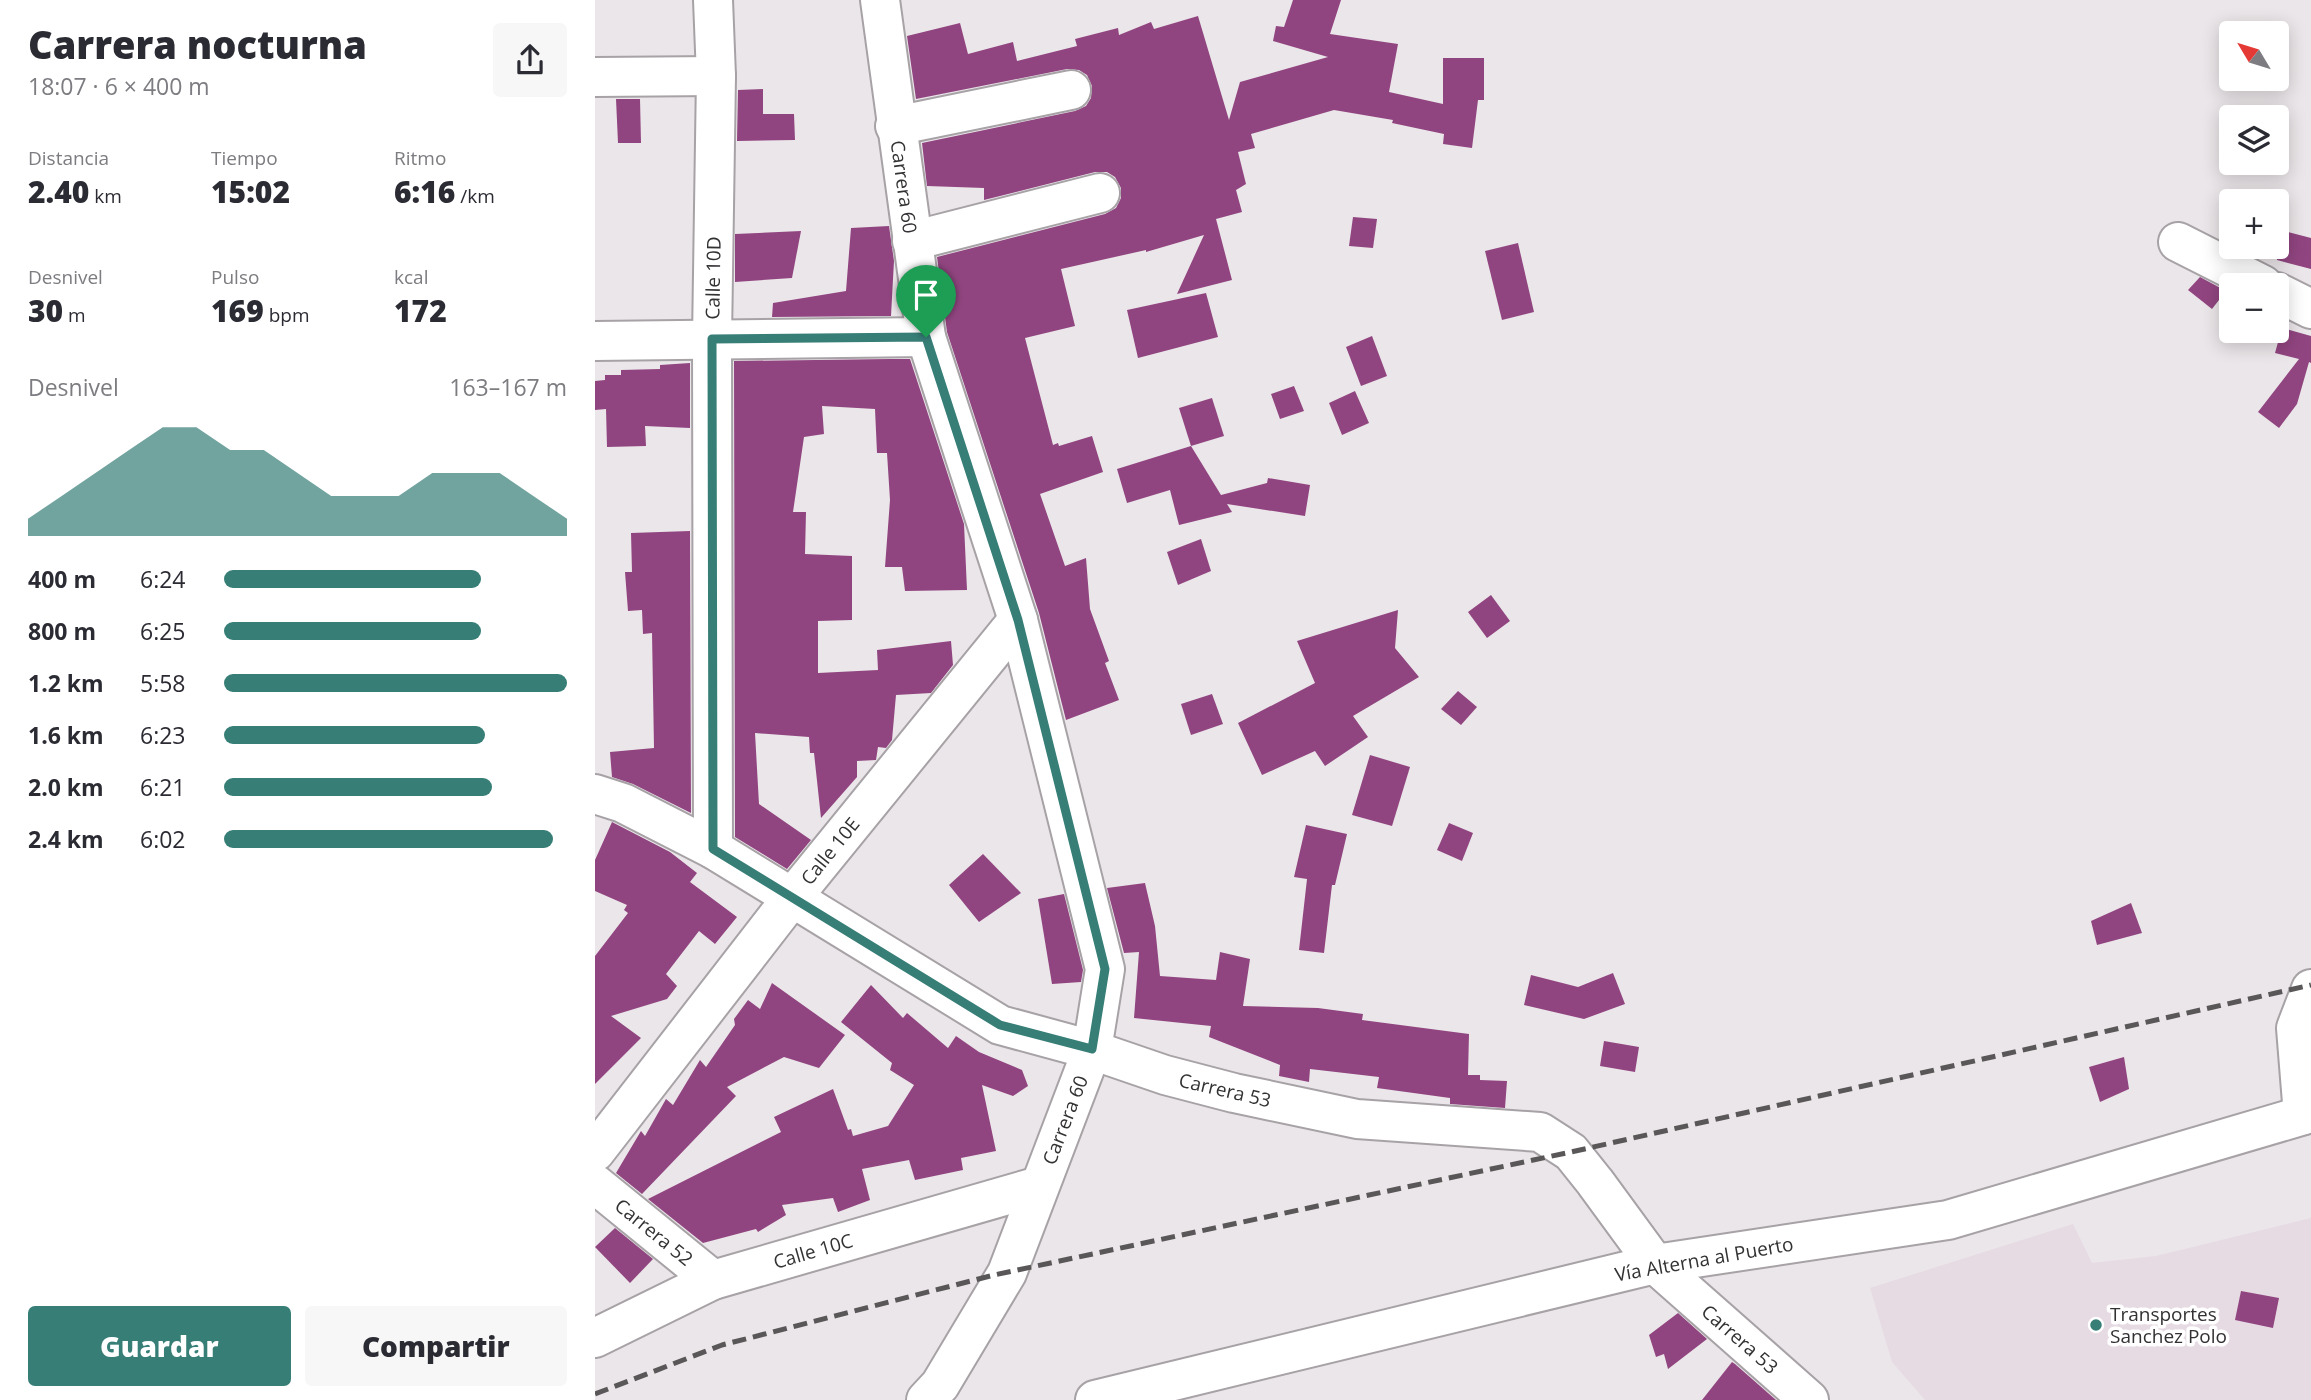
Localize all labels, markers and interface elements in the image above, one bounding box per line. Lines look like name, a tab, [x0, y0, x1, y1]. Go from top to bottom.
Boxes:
text: Carrera nocturna	[28, 18, 367, 70]
north arrow	[2219, 21, 2289, 91]
map controls	[2219, 21, 2289, 343]
button: share	[493, 23, 567, 97]
text: 18:07 · 6 × 400 m	[28, 70, 210, 102]
button: layers	[2219, 105, 2289, 175]
street label: Carrera 60	[885, 139, 923, 235]
text: Distancia	[28, 145, 109, 171]
text: Tiempo	[211, 145, 278, 171]
text: Ritmo	[394, 145, 446, 171]
text: 2.40	[28, 171, 89, 212]
text: 15:02	[211, 171, 290, 212]
text: 6:16	[394, 171, 455, 212]
text: km	[89, 183, 122, 209]
text: /km	[455, 183, 495, 209]
button: +	[2219, 189, 2289, 259]
street label: Calle 10D	[699, 236, 727, 320]
text: Desnivel	[28, 264, 103, 290]
text: Pulso	[211, 264, 259, 290]
text: kcal	[394, 264, 428, 290]
pin	[896, 265, 956, 337]
button: −	[2219, 273, 2289, 343]
icon: arrive	[907, 276, 945, 314]
text: 30	[28, 290, 63, 331]
text: 169	[211, 290, 264, 331]
text: 172	[394, 290, 447, 331]
text: m	[63, 302, 86, 328]
text: bpm	[264, 302, 310, 328]
text: Desnivel	[28, 371, 119, 403]
text: 163–167 m	[449, 371, 567, 403]
text: 400 m	[28, 563, 96, 595]
text: 6:24	[140, 563, 186, 595]
text: 800 m	[28, 615, 96, 647]
text: 6:25	[140, 615, 186, 647]
text: 1.2 km	[28, 667, 104, 699]
text: 5:58	[140, 667, 186, 699]
text: 1.6 km	[28, 719, 104, 751]
text: 6:23	[140, 719, 186, 751]
text: 2.0 km	[28, 771, 104, 803]
text: 6:21	[140, 771, 186, 803]
street label: Calle 10E	[795, 812, 865, 890]
text: 2.4 km	[28, 823, 104, 855]
text: 6:02	[140, 823, 186, 855]
street label: Carrera 53	[1176, 1067, 1274, 1113]
street label: Carrera 60	[1036, 1072, 1094, 1168]
street label: Carrera 52	[609, 1192, 699, 1272]
street label: Calle 10C	[770, 1227, 856, 1275]
street label: Vía Alterna al Puerto	[1613, 1230, 1795, 1288]
street label: Carrera 53	[1696, 1298, 1784, 1380]
place label: Transportes Sanchez Polo	[2110, 1301, 2227, 1349]
button: Guardar	[28, 1306, 291, 1386]
button: Compartir	[305, 1306, 567, 1386]
marker: Transportes Sanchez Polo	[2088, 1317, 2104, 1333]

